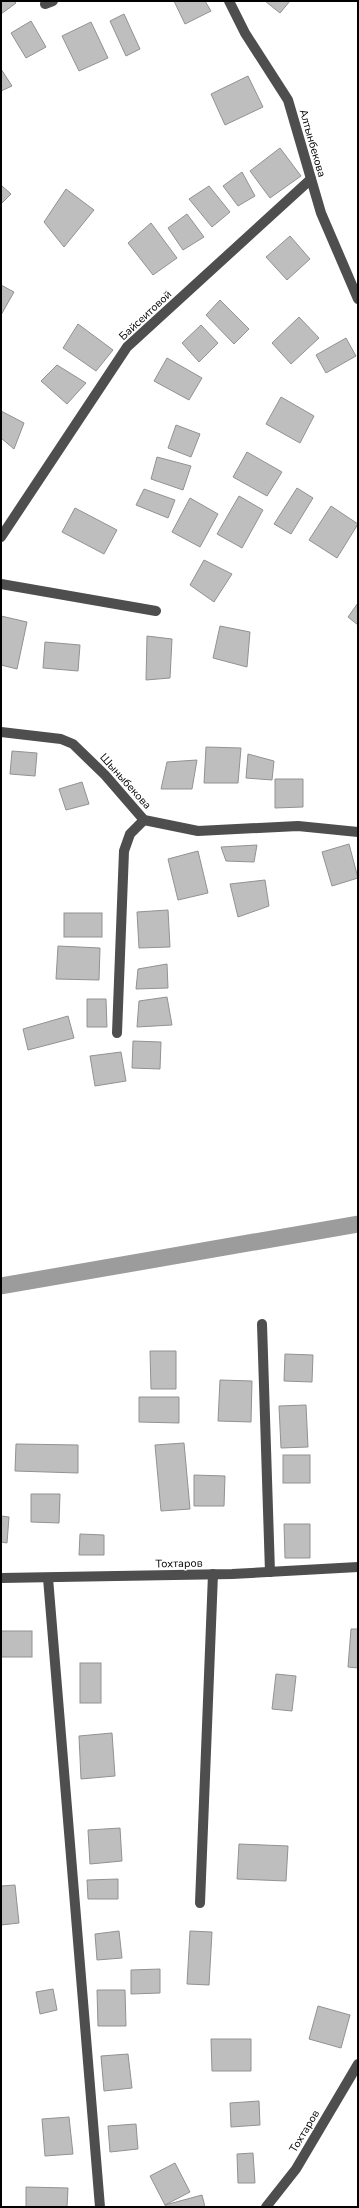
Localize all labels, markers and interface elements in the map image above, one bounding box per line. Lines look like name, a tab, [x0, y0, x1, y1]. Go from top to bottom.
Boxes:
street label: Алтынбекова	[296, 107, 329, 179]
street label: Байсеитовой	[116, 287, 175, 344]
street label: Шыныбекова	[97, 750, 155, 813]
street label: Тохтаров	[155, 1556, 203, 1571]
street label: Тохтаров	[286, 2107, 323, 2155]

